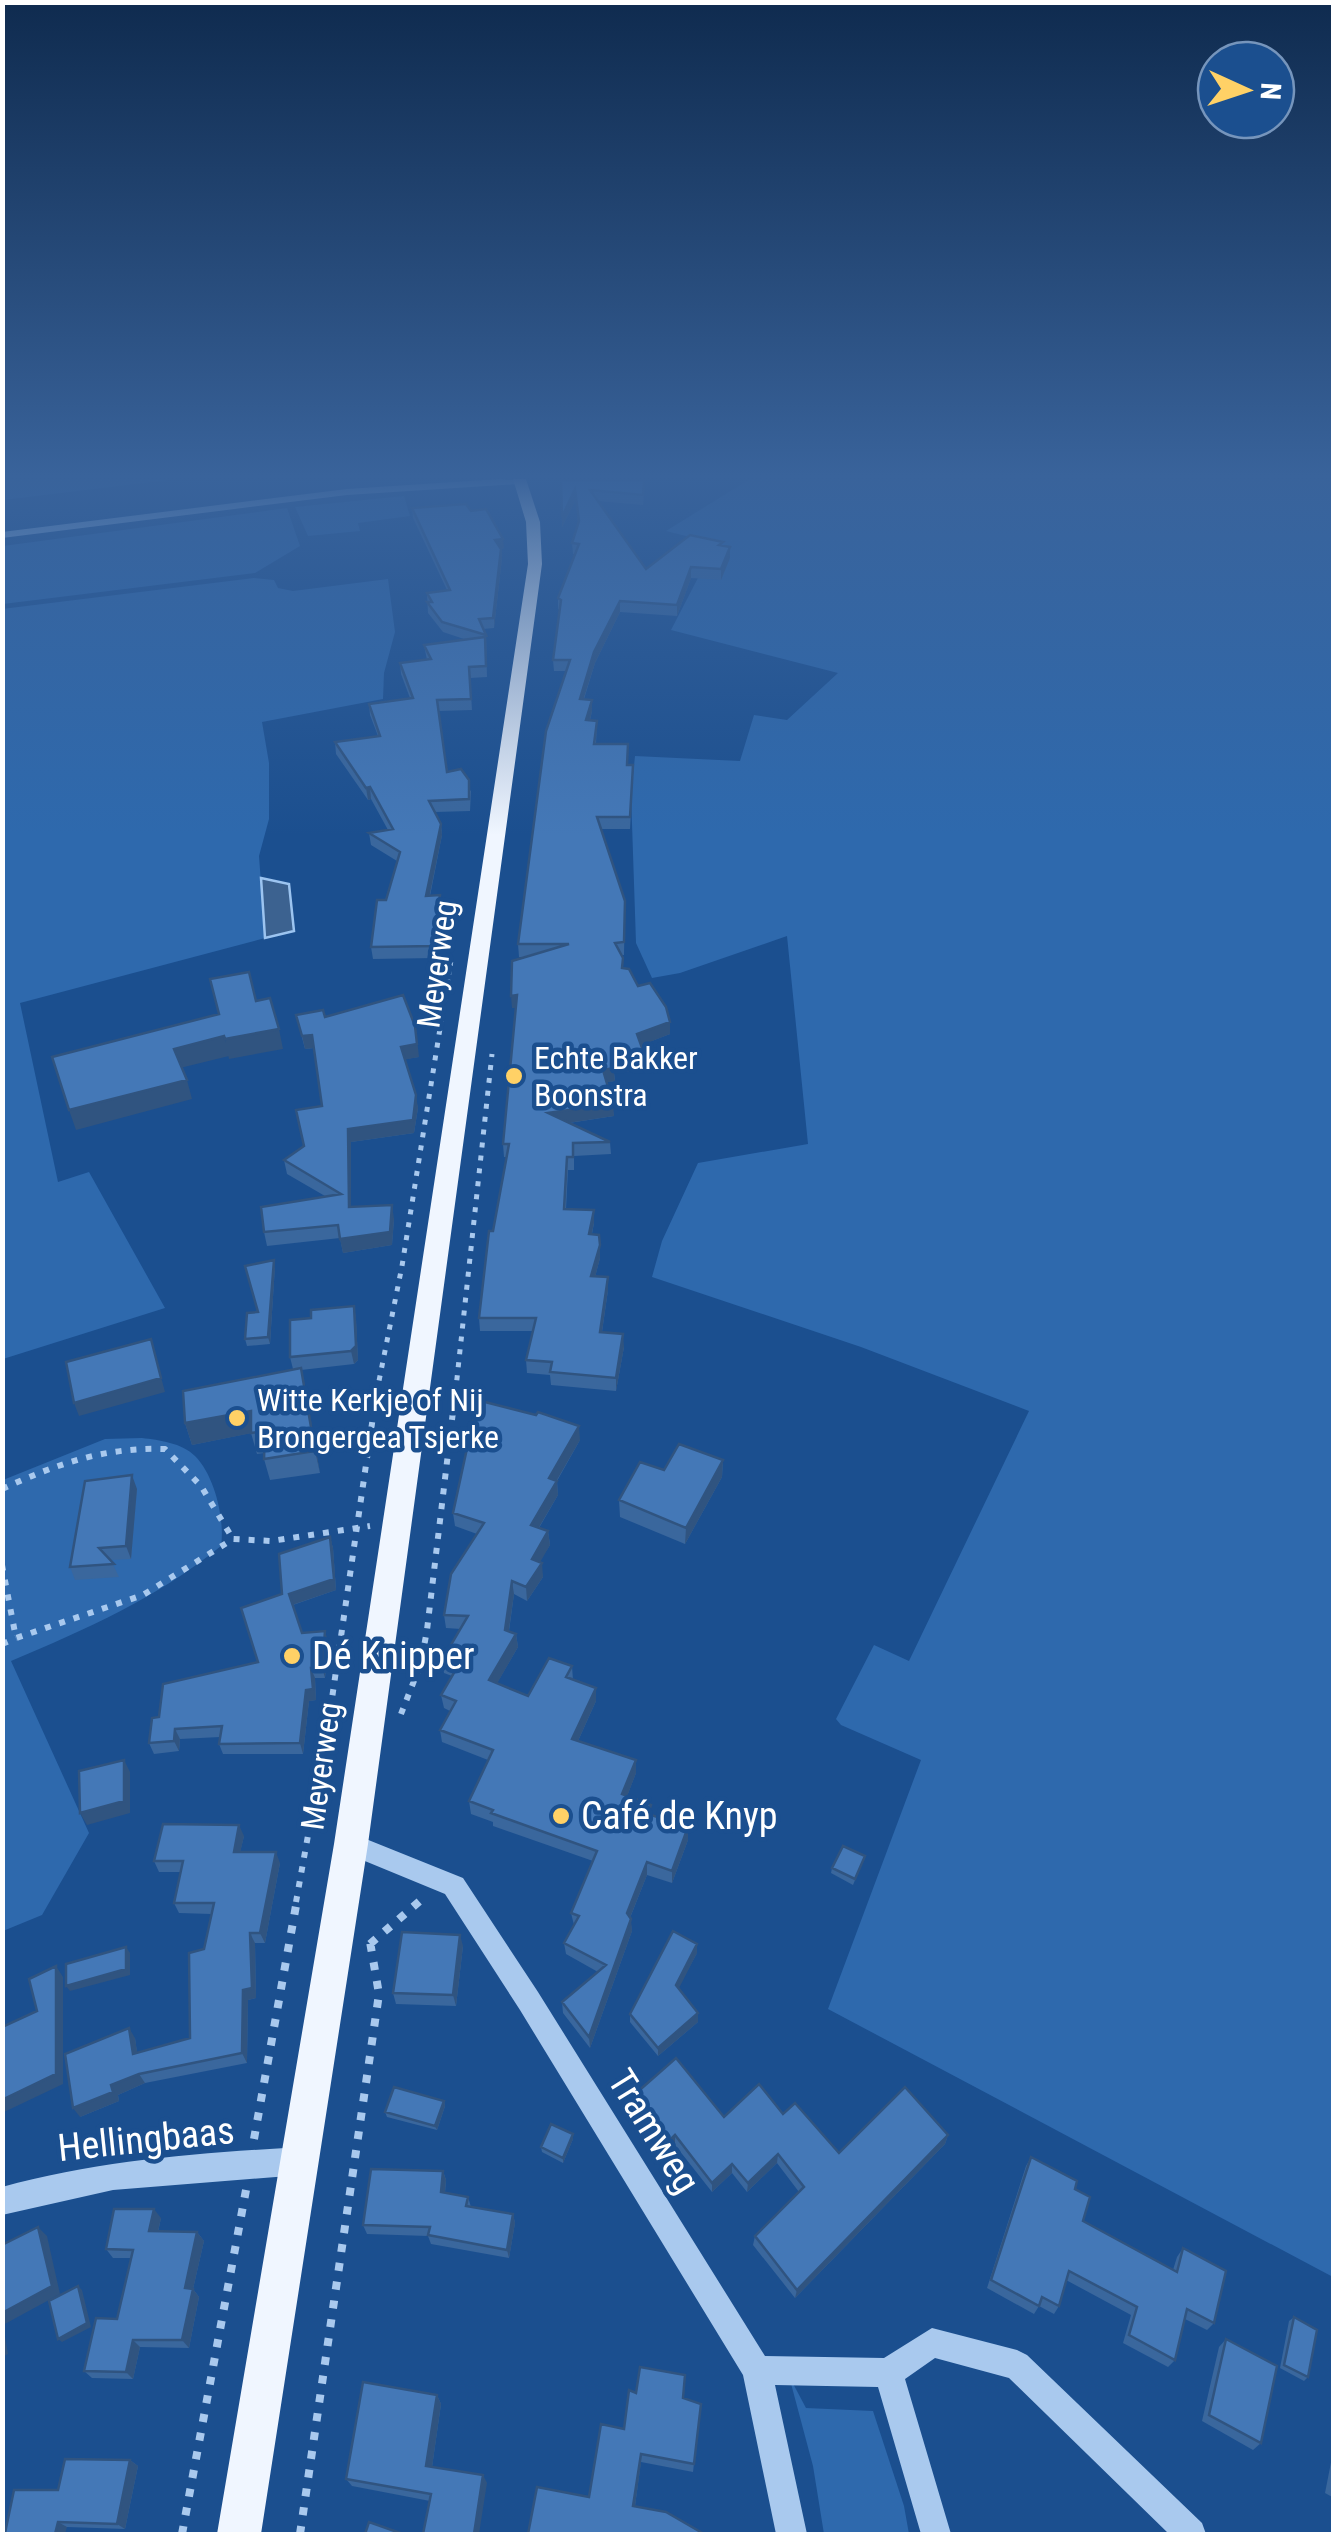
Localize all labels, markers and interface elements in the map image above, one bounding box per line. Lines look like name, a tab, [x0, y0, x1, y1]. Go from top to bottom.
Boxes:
north arrow	[1196, 40, 1296, 140]
text: N	[1254, 82, 1287, 101]
street label: Meyerweg	[409, 898, 465, 1030]
place label: Echte Bakker Boonstra	[534, 1039, 698, 1114]
marker: Echte Bakker Boonstra	[503, 1065, 525, 1087]
place label: Witte Kerkje of Nij Brongergea Tsjerke	[257, 1381, 499, 1456]
marker: Witte Kerkje of Nij Brongergea Tsjerke	[226, 1407, 248, 1429]
place label: Dé Knipper	[312, 1634, 475, 1678]
marker: Dé Knipper	[281, 1645, 303, 1667]
street label: Meyerweg	[293, 1700, 349, 1832]
place label: Café de Knyp	[581, 1794, 778, 1838]
marker: Café de Knyp	[550, 1805, 572, 1827]
street label: Tramweg	[599, 2061, 709, 2201]
street label: Hellingbaas	[56, 2108, 236, 2170]

